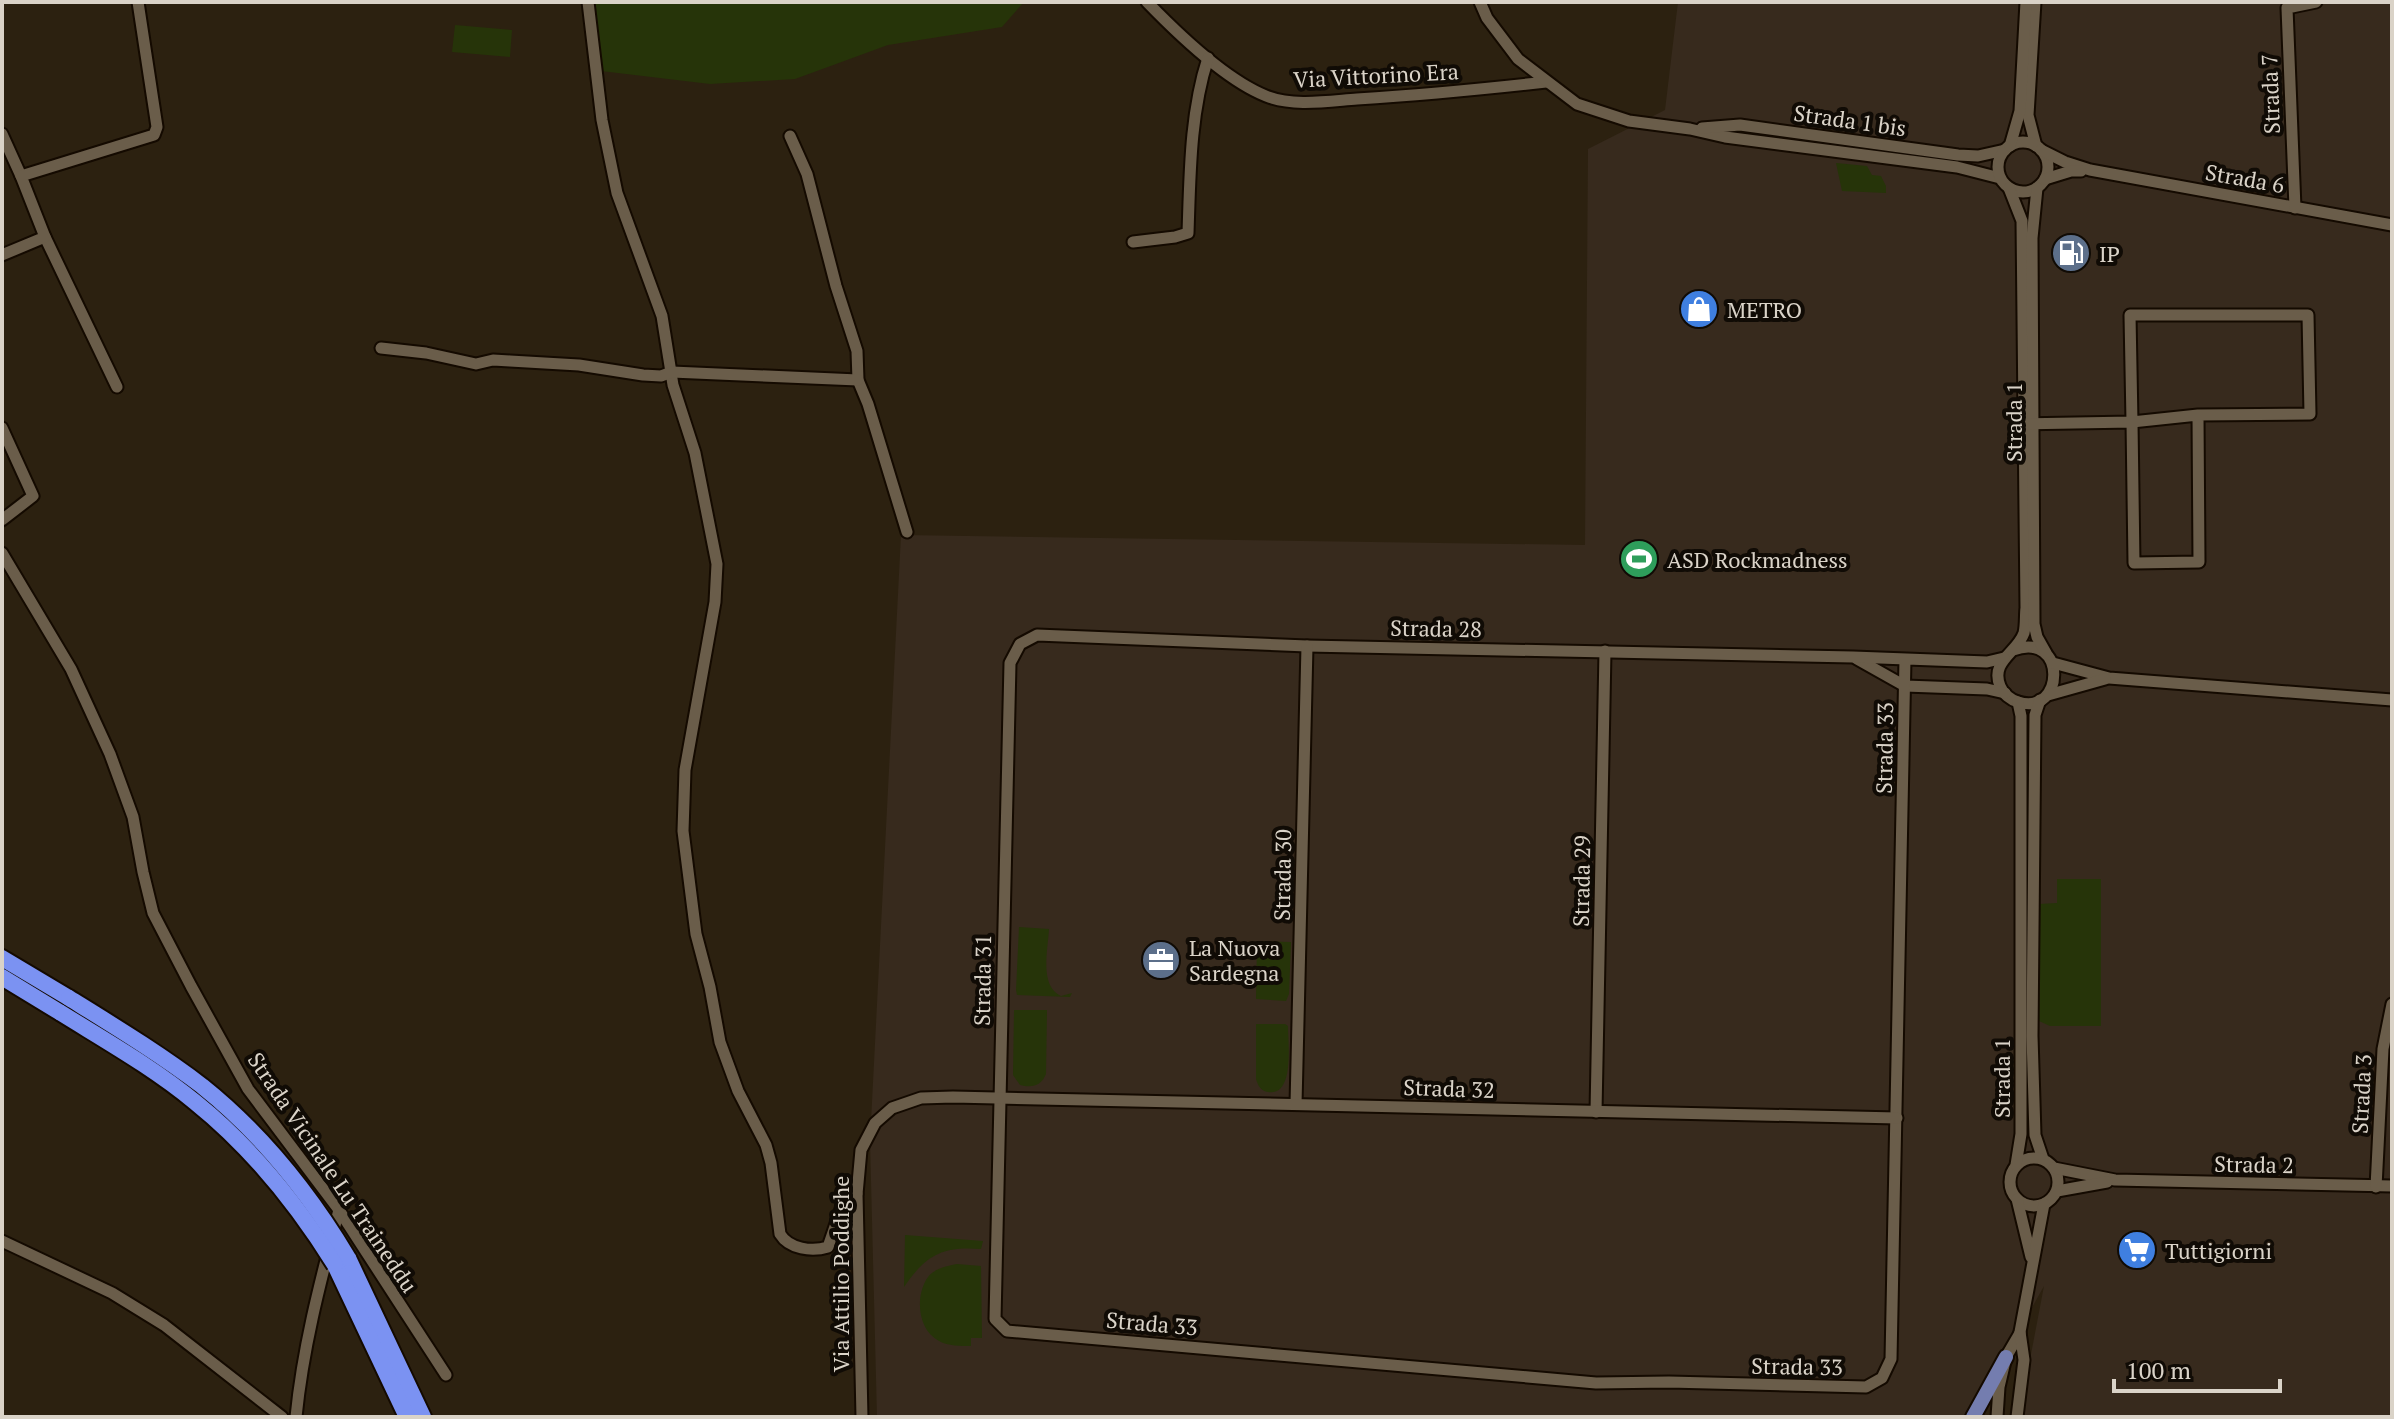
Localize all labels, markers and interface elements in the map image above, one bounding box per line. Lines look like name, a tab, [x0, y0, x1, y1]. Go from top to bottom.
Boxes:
street label: Strada 7	[2254, 54, 2286, 134]
street label: Via Vittorino Era	[1293, 56, 1459, 94]
street label: Strada 1 bis	[1792, 98, 1908, 142]
street label: Strada 6	[2203, 157, 2287, 199]
fuel station icon: IP	[2050, 232, 2092, 274]
place label: IP	[2099, 239, 2120, 268]
shop icon: METRO	[1678, 288, 1720, 330]
place label: METRO	[1727, 295, 1802, 324]
street label: Strada 1	[1999, 382, 2028, 462]
sports icon: ASD Rockmadness	[1618, 538, 1660, 580]
place label: ASD Rockmadness	[1667, 545, 1848, 574]
street label: Strada 28	[1390, 613, 1482, 643]
street label: Strada 33	[1869, 702, 1899, 794]
street label: Strada 30	[1267, 829, 1297, 921]
street label: Strada 29	[1566, 835, 1596, 927]
place label: La Nuova Sardegna	[1189, 933, 1280, 987]
street label: Strada 31	[967, 934, 997, 1026]
office icon: La Nuova Sardegna	[1140, 939, 1182, 981]
street label: Strada 1	[1987, 1038, 2016, 1118]
street label: Strada Vicinale Lu Traineddu	[242, 1046, 425, 1298]
street label: Strada 3	[2344, 1053, 2378, 1135]
street label: Strada 32	[1403, 1072, 1495, 1104]
street label: Strada 2	[2214, 1149, 2294, 1179]
street label: Via Attilio Poddighe	[826, 1176, 855, 1372]
supermarket icon: Tuttigiorni	[2116, 1229, 2158, 1271]
place label: Tuttigiorni	[2165, 1236, 2272, 1265]
street label: Strada 33	[1105, 1305, 1199, 1341]
scale bar	[2114, 1343, 2280, 1393]
street label: Strada 33	[1751, 1351, 1843, 1381]
text: 100 m	[2126, 1354, 2191, 1386]

